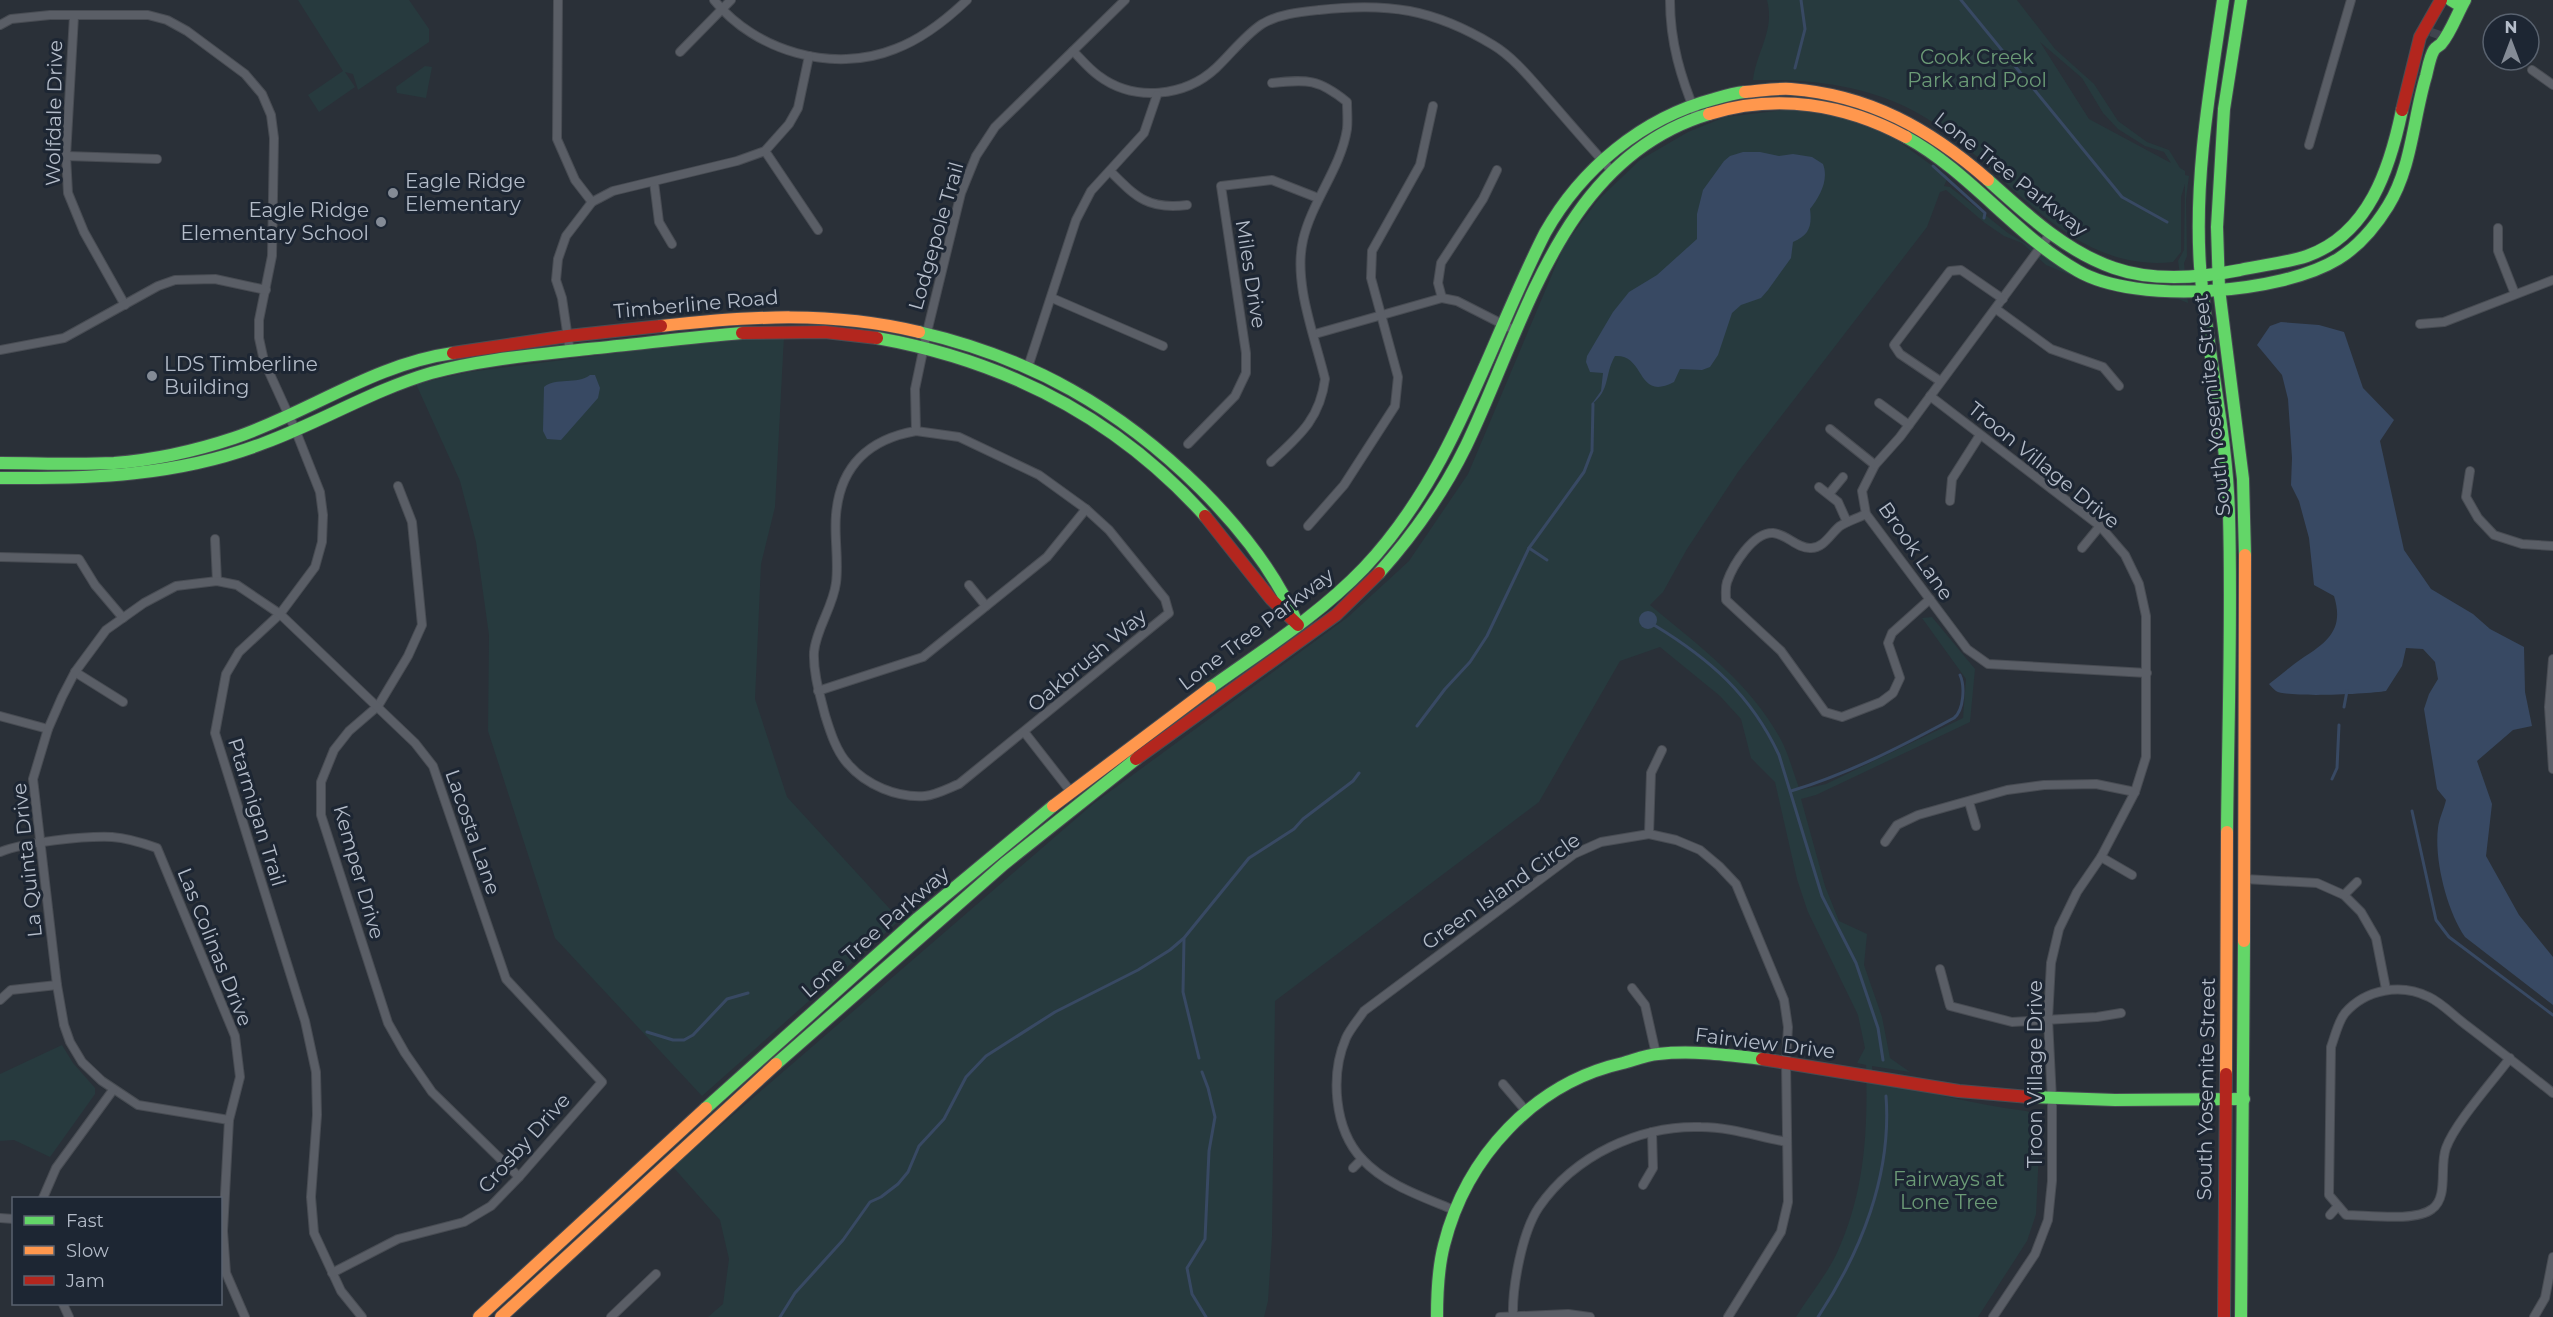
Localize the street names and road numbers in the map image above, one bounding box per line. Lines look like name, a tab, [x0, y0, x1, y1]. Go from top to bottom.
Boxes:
street label: Wolfdale Drive	[41, 40, 67, 186]
street label: Lone Tree Parkway	[1930, 107, 2093, 241]
street label: Lodgepole Trail	[903, 159, 969, 313]
street label: Miles Drive	[1231, 218, 1271, 330]
street label: Timberline Road	[613, 285, 779, 323]
street label: South Yosemite Street	[2188, 293, 2236, 517]
street label: Troon Village Drive	[1963, 397, 2125, 533]
street label: Brook Lane	[1873, 497, 1959, 605]
street label: Lone Tree Parkway	[1174, 563, 1338, 695]
street label: Oakbrush Way	[1023, 603, 1151, 717]
street label: Ptarmigan Trail	[223, 735, 291, 889]
street label: Lacosta Lane	[440, 766, 506, 898]
street label: La Quinta Drive	[7, 782, 47, 938]
street label: Kemper Drive	[328, 802, 390, 942]
street label: Green Island Circle	[1417, 827, 1585, 955]
street label: Lone Tree Parkway	[796, 861, 954, 1003]
street label: Las Colinas Drive	[172, 864, 258, 1030]
street label: South Yosemite Street	[2192, 977, 2220, 1201]
street label: Troon Village Drive	[2023, 980, 2047, 1168]
street label: Fairview Drive	[1694, 1022, 1836, 1064]
street label: Crosby Drive	[473, 1088, 575, 1198]

